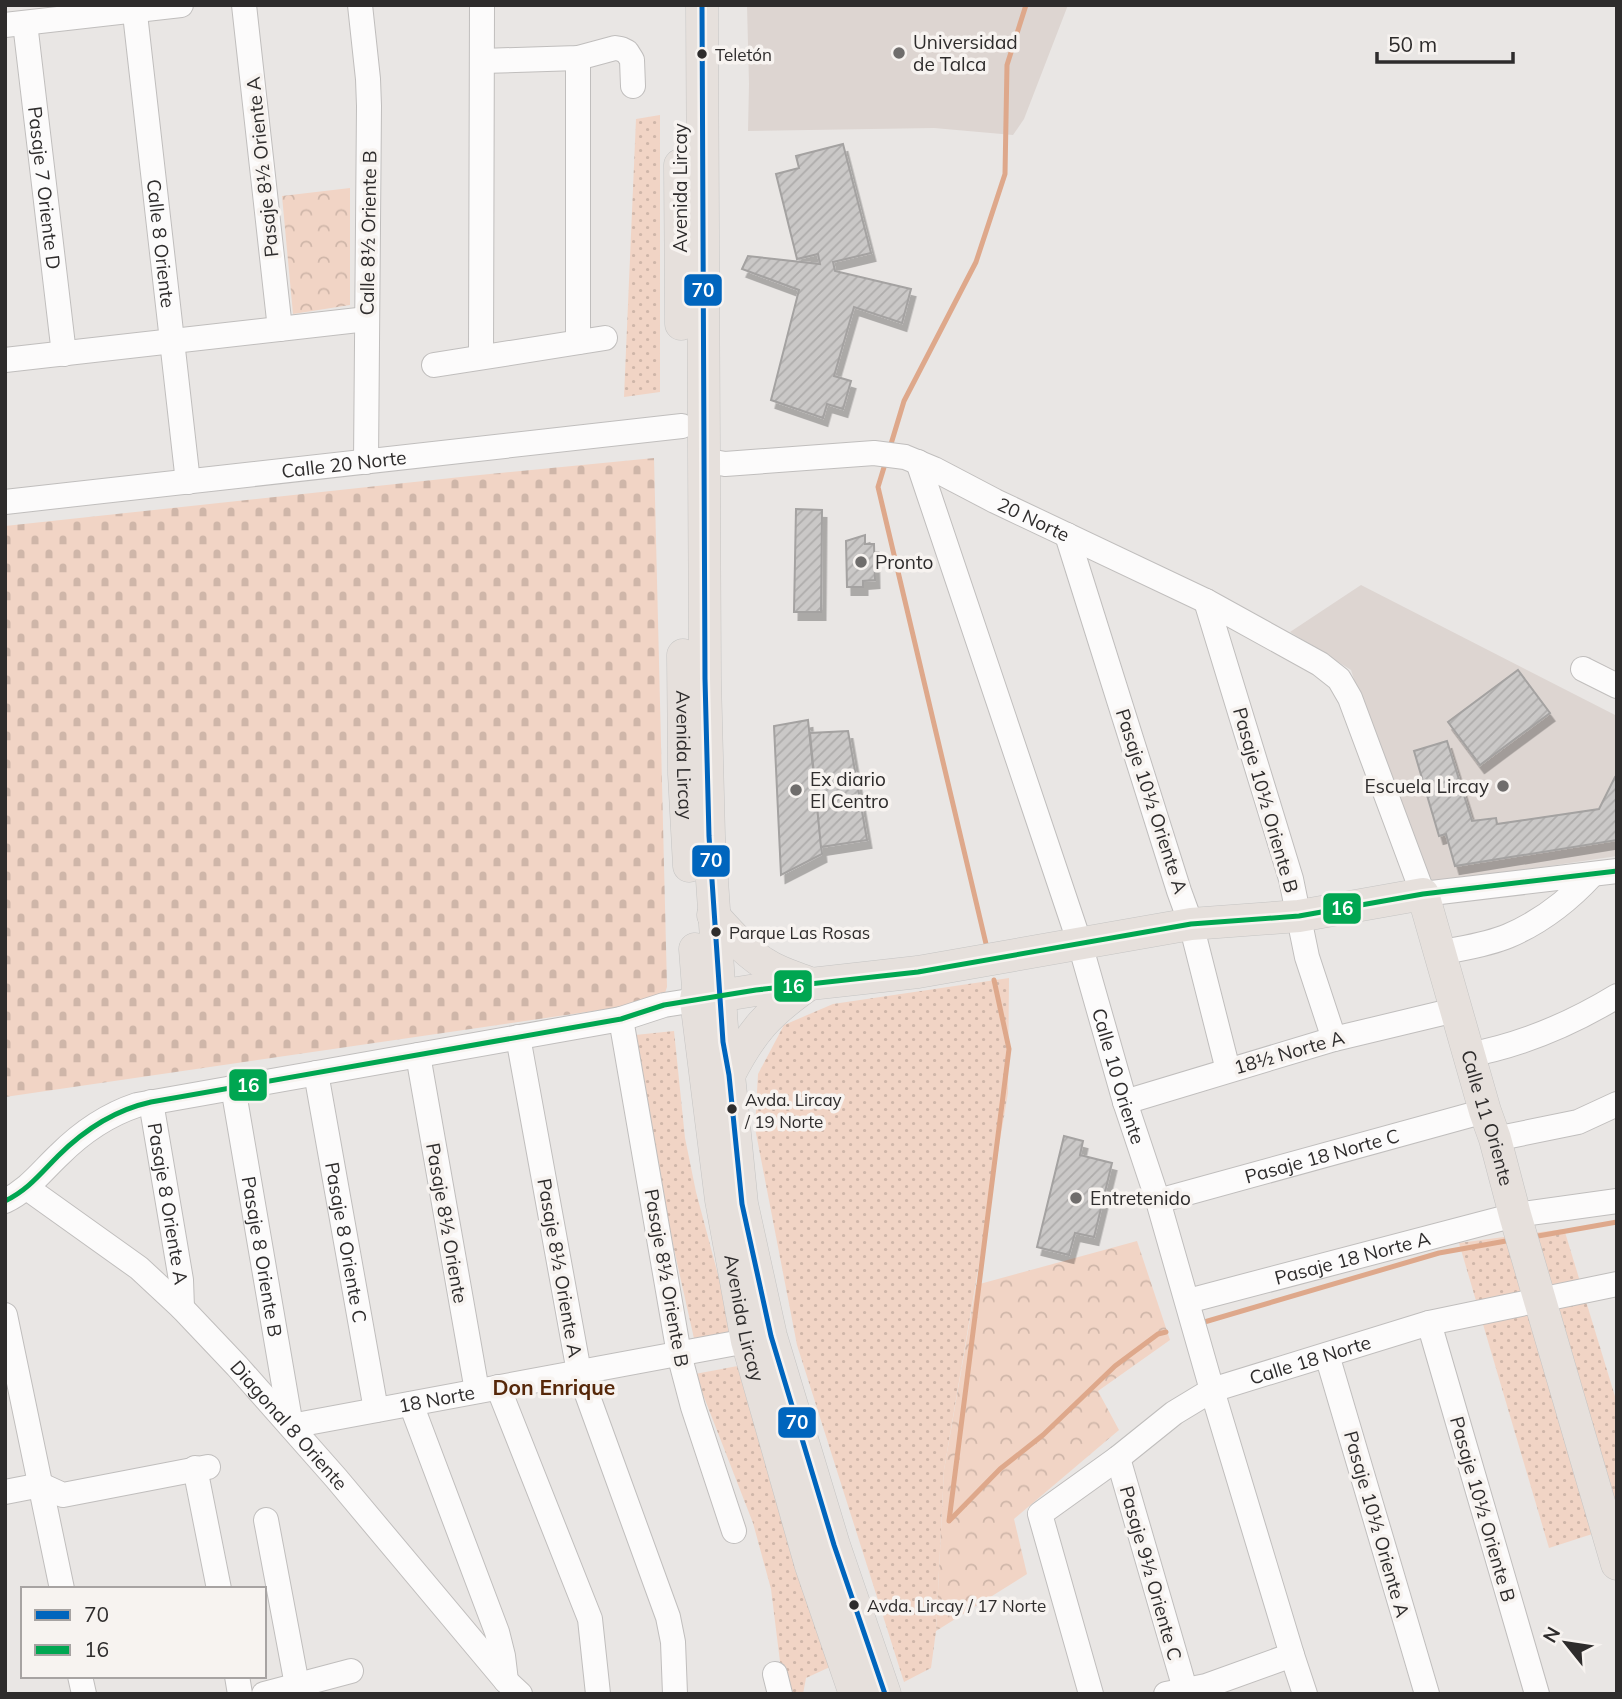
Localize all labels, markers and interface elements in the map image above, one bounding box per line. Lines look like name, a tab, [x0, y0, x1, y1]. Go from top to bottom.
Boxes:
scale bar	[1377, 21, 1514, 65]
place label: Universidad de Talca	[913, 30, 1018, 76]
text: 50 m	[1388, 31, 1437, 57]
place label: Teletón	[715, 44, 772, 65]
marker: Universidad de Talca	[891, 45, 907, 61]
marker: Teletón	[695, 47, 709, 61]
street label: Pasaje 8½ Oriente A	[241, 75, 283, 259]
street label: Pasaje 7 Oriente D	[23, 105, 66, 271]
street label: Avenida Lircay	[668, 123, 692, 253]
street label: Calle 8½ Oriente B	[355, 150, 381, 316]
street label: Calle 8 Oriente	[142, 178, 180, 309]
line badge: 70	[683, 273, 723, 307]
text: 70	[692, 278, 714, 302]
street label: Calle 20 Norte	[280, 445, 408, 483]
street label: 20 Norte	[994, 492, 1074, 547]
place label: Pronto	[875, 550, 933, 574]
marker: Pronto	[853, 554, 869, 570]
street label: Avenida Lircay	[671, 690, 698, 820]
street label: Pasaje 10½ Oriente B	[1228, 704, 1304, 896]
street label: Pasaje 10½ Oriente A	[1111, 706, 1193, 896]
place label: Ex diario El Centro	[810, 767, 889, 813]
place label: Escuela Lircay	[1365, 774, 1489, 798]
marker: Escuela Lircay	[1495, 778, 1511, 794]
marker: Ex diario El Centro	[788, 782, 804, 798]
line badge: 70	[691, 844, 731, 878]
text: 70	[700, 848, 722, 872]
line badge: 16	[1322, 892, 1362, 925]
text: 16	[1331, 896, 1353, 920]
place label: Parque Las Rosas	[729, 922, 870, 943]
marker: Parque Las Rosas	[709, 925, 723, 939]
line badge: 16	[773, 969, 813, 1003]
text: 16	[782, 974, 804, 998]
street label: Calle 10 Oriente	[1087, 1005, 1150, 1147]
street label: 18½ Norte A	[1231, 1025, 1347, 1079]
street label: Calle 11 Oriente	[1456, 1047, 1519, 1188]
line badge: 16	[228, 1068, 268, 1102]
text: 16	[237, 1073, 259, 1097]
place label: Avda. Lircay / 19 Norte	[744, 1089, 842, 1132]
marker: Avda. Lircay / 19 Norte	[725, 1102, 739, 1116]
street label: Pasaje 8 Oriente A	[143, 1121, 194, 1286]
street label: Pasaje 18 Norte C	[1242, 1123, 1402, 1189]
street label: Pasaje 8½ Oriente	[421, 1141, 473, 1305]
street label: Pasaje 8 Oriente C	[320, 1160, 372, 1325]
street label: Pasaje 8 Oriente B	[236, 1174, 288, 1339]
street label: Pasaje 8½ Oriente A	[532, 1177, 588, 1360]
place label: Entretenido	[1090, 1186, 1191, 1210]
street label: Pasaje 8½ Oriente B	[640, 1187, 694, 1369]
marker: Entretenido	[1068, 1190, 1084, 1206]
street label: Pasaje 18 Norte A	[1272, 1226, 1433, 1290]
street label: Avenida Lircay	[719, 1252, 770, 1384]
street label: Calle 18 Norte	[1247, 1330, 1374, 1390]
street label: Diagonal 8 Oriente	[225, 1355, 353, 1495]
district label: Don Enrique	[493, 1374, 615, 1400]
street label: 18 Norte	[396, 1380, 477, 1418]
line badge: 70	[777, 1406, 817, 1439]
text: 70	[786, 1410, 808, 1434]
street label: Pasaje 10½ Oriente B	[1445, 1413, 1521, 1605]
street label: Pasaje 10½ Oriente A	[1339, 1428, 1415, 1620]
street label: Pasaje 9½ Oriente C	[1115, 1483, 1187, 1663]
legend	[21, 1587, 266, 1678]
place label: Avda. Lircay / 17 Norte	[867, 1595, 1046, 1617]
marker: Avda. Lircay / 17 Norte	[847, 1598, 861, 1612]
text: 70	[84, 1601, 109, 1627]
north arrow	[1531, 1608, 1601, 1678]
text: N	[1537, 1622, 1565, 1647]
text: 16	[84, 1636, 109, 1662]

